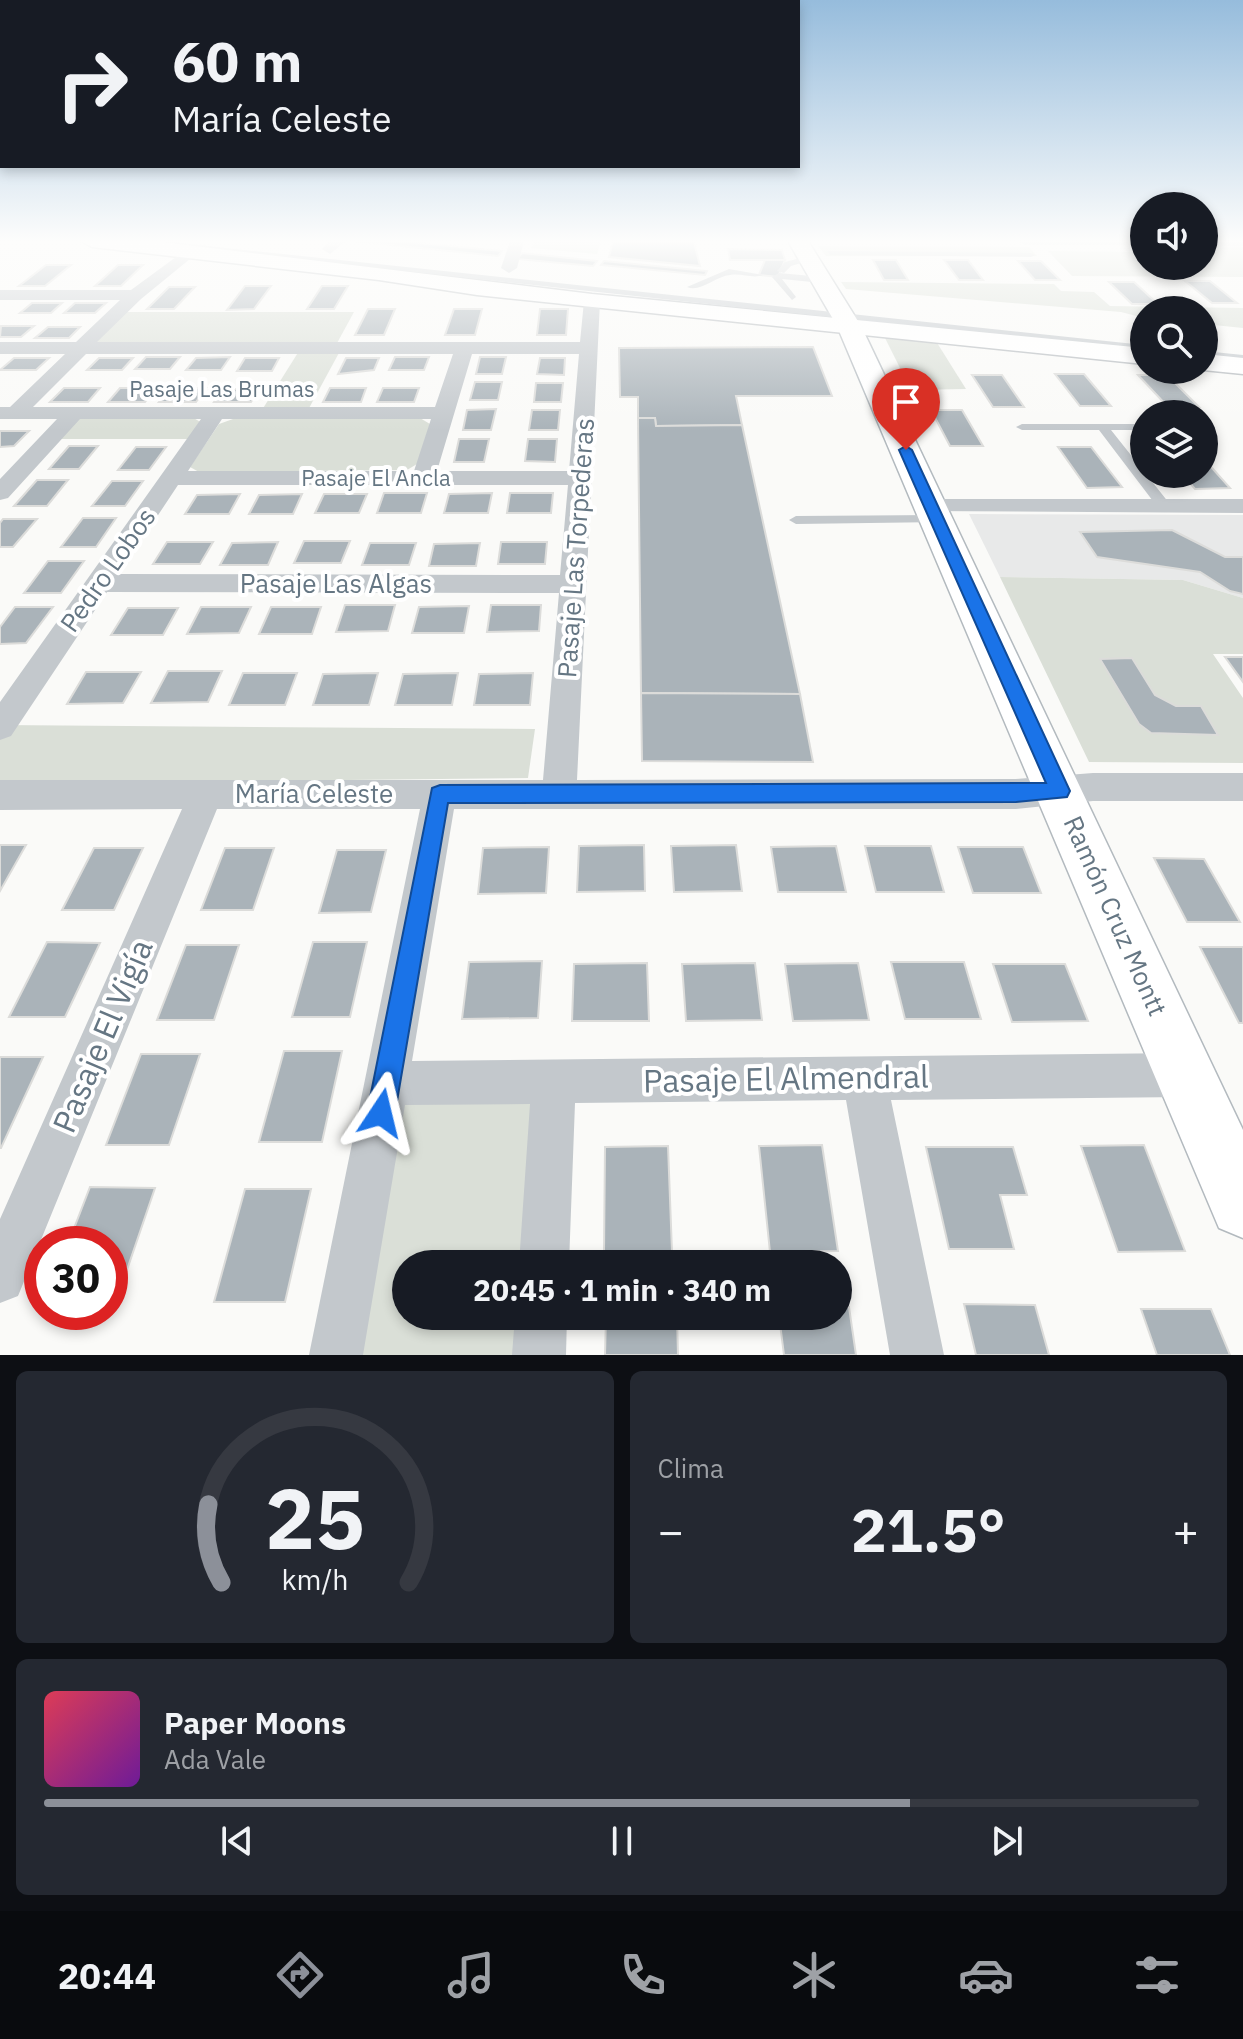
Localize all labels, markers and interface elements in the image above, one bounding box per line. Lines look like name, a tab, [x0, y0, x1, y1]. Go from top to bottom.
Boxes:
text: 60 m	[172, 25, 302, 97]
icon: right	[40, 32, 144, 136]
text: María Celeste	[172, 95, 392, 142]
map controls	[1130, 192, 1218, 488]
button: sound	[1130, 192, 1218, 280]
button: search	[1130, 296, 1218, 384]
pin	[872, 368, 940, 450]
street label: Pasaje Las Brumas	[129, 374, 315, 403]
icon: arrive	[884, 380, 928, 424]
button: layers	[1130, 400, 1218, 488]
street label: Pasaje Las Torpederas	[549, 417, 601, 679]
street label: Pasaje El Ancla	[301, 463, 451, 492]
street label: Pedro Lobos	[52, 501, 162, 638]
street label: Pasaje Las Algas	[240, 566, 432, 600]
street label: María Celeste	[235, 776, 393, 810]
street label: Ramón Cruz Montt	[1057, 810, 1175, 1021]
street label: Pasaje El Vigía	[42, 932, 162, 1139]
street label: Pasaje El Almendral	[643, 1055, 929, 1101]
position arrow	[339, 1071, 423, 1155]
speed limit sign: 30	[24, 1226, 128, 1330]
text: 20:45 · 1 min · 340 m	[473, 1270, 771, 1309]
text: Clima	[658, 1451, 724, 1485]
text: 25	[265, 1464, 365, 1572]
text: 21.5°	[851, 1490, 1006, 1569]
text: −	[658, 1502, 684, 1559]
text: +	[1173, 1502, 1199, 1559]
text: km/h	[281, 1561, 348, 1598]
text: Paper Moons	[164, 1703, 346, 1742]
text: Ada Vale	[164, 1742, 266, 1776]
icon: previous	[215, 1819, 259, 1863]
icon: pause	[600, 1819, 644, 1863]
icon: next	[985, 1819, 1029, 1863]
icon: directions	[272, 1947, 328, 2003]
icon: music	[443, 1947, 499, 2003]
icon: phone	[615, 1947, 671, 2003]
icon: climate	[786, 1947, 842, 2003]
icon: car	[958, 1947, 1014, 2003]
icon: filters	[1129, 1947, 1185, 2003]
text: 20:44	[58, 1952, 156, 1999]

